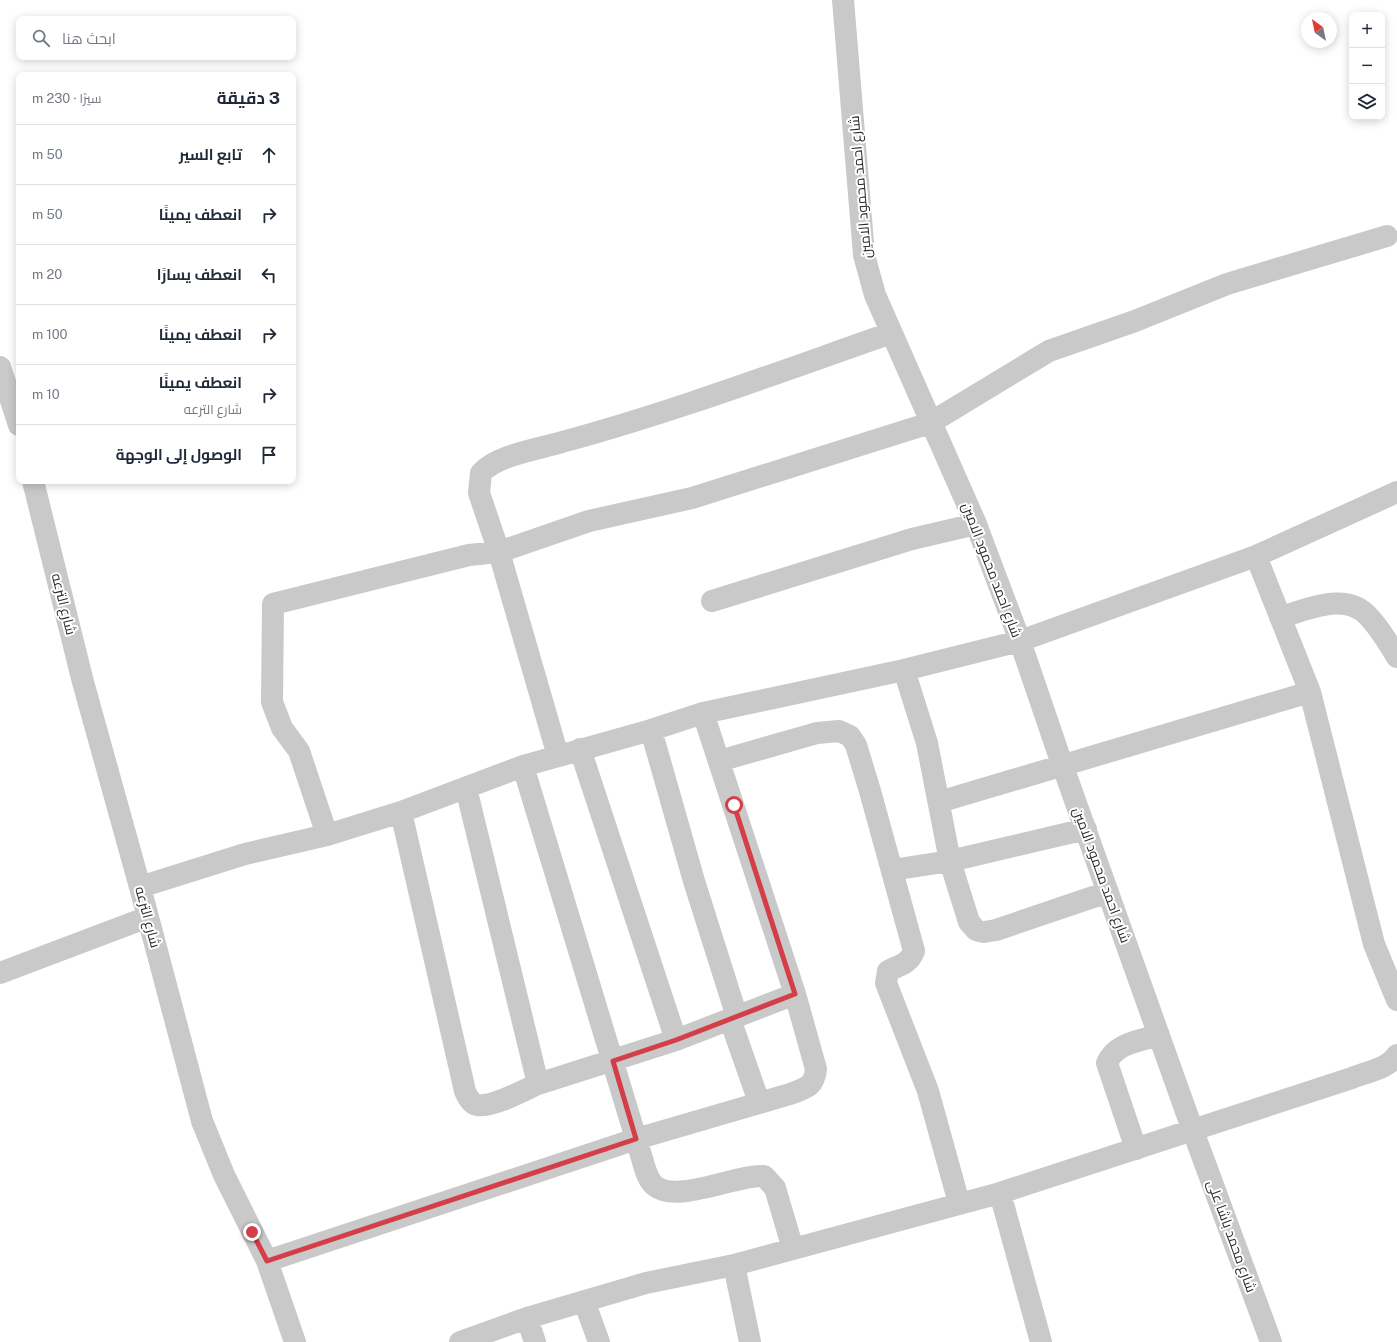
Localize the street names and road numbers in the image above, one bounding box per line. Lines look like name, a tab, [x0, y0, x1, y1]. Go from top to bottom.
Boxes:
street label: شارع احمد محمود الامين	[846, 115, 875, 259]
street label: شارع احمد محمود الامين	[958, 500, 1025, 640]
street label: شارع الترعه	[48, 572, 79, 637]
street label: شارع احمد محمود الامين	[1069, 805, 1134, 945]
street label: شارع الترعه	[131, 885, 164, 950]
street label: شارع محمد باشا على	[1203, 1178, 1260, 1295]

